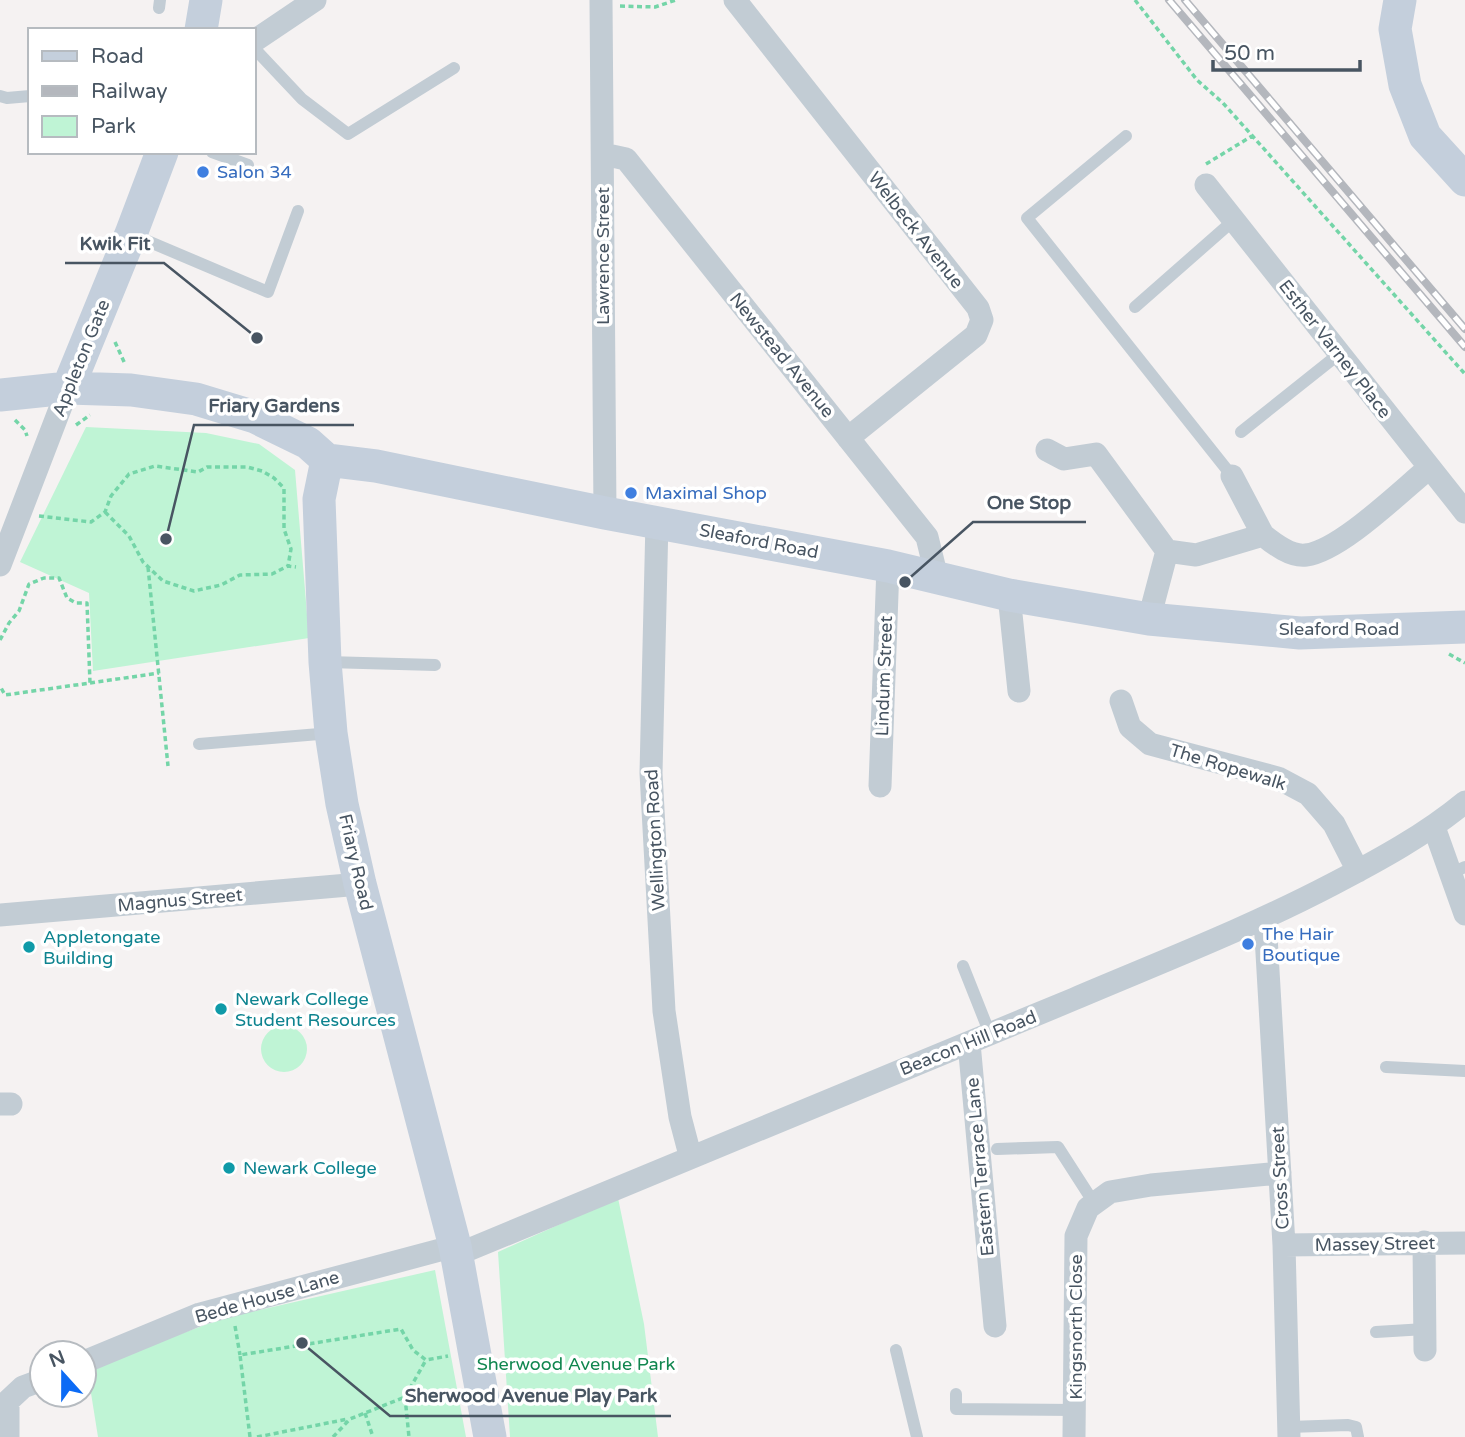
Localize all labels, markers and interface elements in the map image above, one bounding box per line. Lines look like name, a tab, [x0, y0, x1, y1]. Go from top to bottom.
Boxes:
legend	[28, 28, 256, 154]
scale bar	[1213, 28, 1360, 72]
text: 50 m	[1224, 41, 1275, 66]
text: Road	[91, 44, 144, 69]
text: Railway	[91, 79, 168, 104]
text: Park	[91, 114, 136, 139]
place label: Salon 34	[217, 161, 292, 183]
marker: Salon 34	[195, 164, 211, 180]
street label: Welbeck Avenue	[864, 167, 968, 293]
street label: Lawrence Street	[592, 187, 614, 325]
callout: Kwik Fit	[65, 223, 164, 263]
text: Kwik Fit	[79, 233, 151, 255]
street label: Esther Varney Place	[1274, 275, 1396, 423]
street label: Newstead Avenue	[725, 288, 839, 422]
street label: Appleton Gate	[47, 296, 115, 420]
callout: Friary Gardens	[194, 385, 354, 425]
text: Friary Gardens	[208, 395, 340, 418]
place label: Maximal Shop	[645, 482, 767, 504]
callout: One Stop	[973, 482, 1086, 522]
marker: Maximal Shop	[623, 485, 639, 501]
text: One Stop	[987, 492, 1071, 515]
street label: Sleaford Road	[698, 519, 820, 563]
street label: Lindum Street	[871, 615, 897, 737]
street label: Sleaford Road	[1279, 618, 1399, 640]
street label: The Ropewalk	[1167, 739, 1289, 795]
street label: Wellington Road	[640, 769, 670, 911]
street label: Friary Road	[334, 812, 378, 912]
street label: Magnus Street	[117, 884, 244, 916]
place label: The Hair Boutique	[1262, 923, 1340, 966]
place label: Appletongate Building	[43, 926, 161, 969]
marker: The Hair Boutique	[1240, 936, 1256, 952]
marker: Appletongate Building	[21, 939, 37, 955]
place label: Newark College Student Resources	[235, 988, 396, 1031]
marker: Newark College Student Resources	[213, 1001, 229, 1017]
street label: Beacon Hill Road	[896, 1006, 1040, 1080]
street label: Eastern Terrace Lane	[961, 1077, 999, 1257]
street label: Cross Street	[1266, 1126, 1294, 1230]
place label: Newark College	[243, 1157, 377, 1179]
marker: Newark College	[221, 1160, 237, 1176]
street label: Massey Street	[1314, 1232, 1436, 1256]
street label: Kingsnorth Close	[1065, 1254, 1087, 1400]
street label: Bede House Lane	[192, 1266, 342, 1328]
north arrow	[28, 1339, 98, 1409]
text: N	[46, 1346, 68, 1372]
park label: Sherwood Avenue Park	[477, 1353, 675, 1375]
callout: Sherwood Avenue Play Park	[390, 1376, 671, 1416]
text: Sherwood Avenue Play Park	[405, 1385, 658, 1408]

